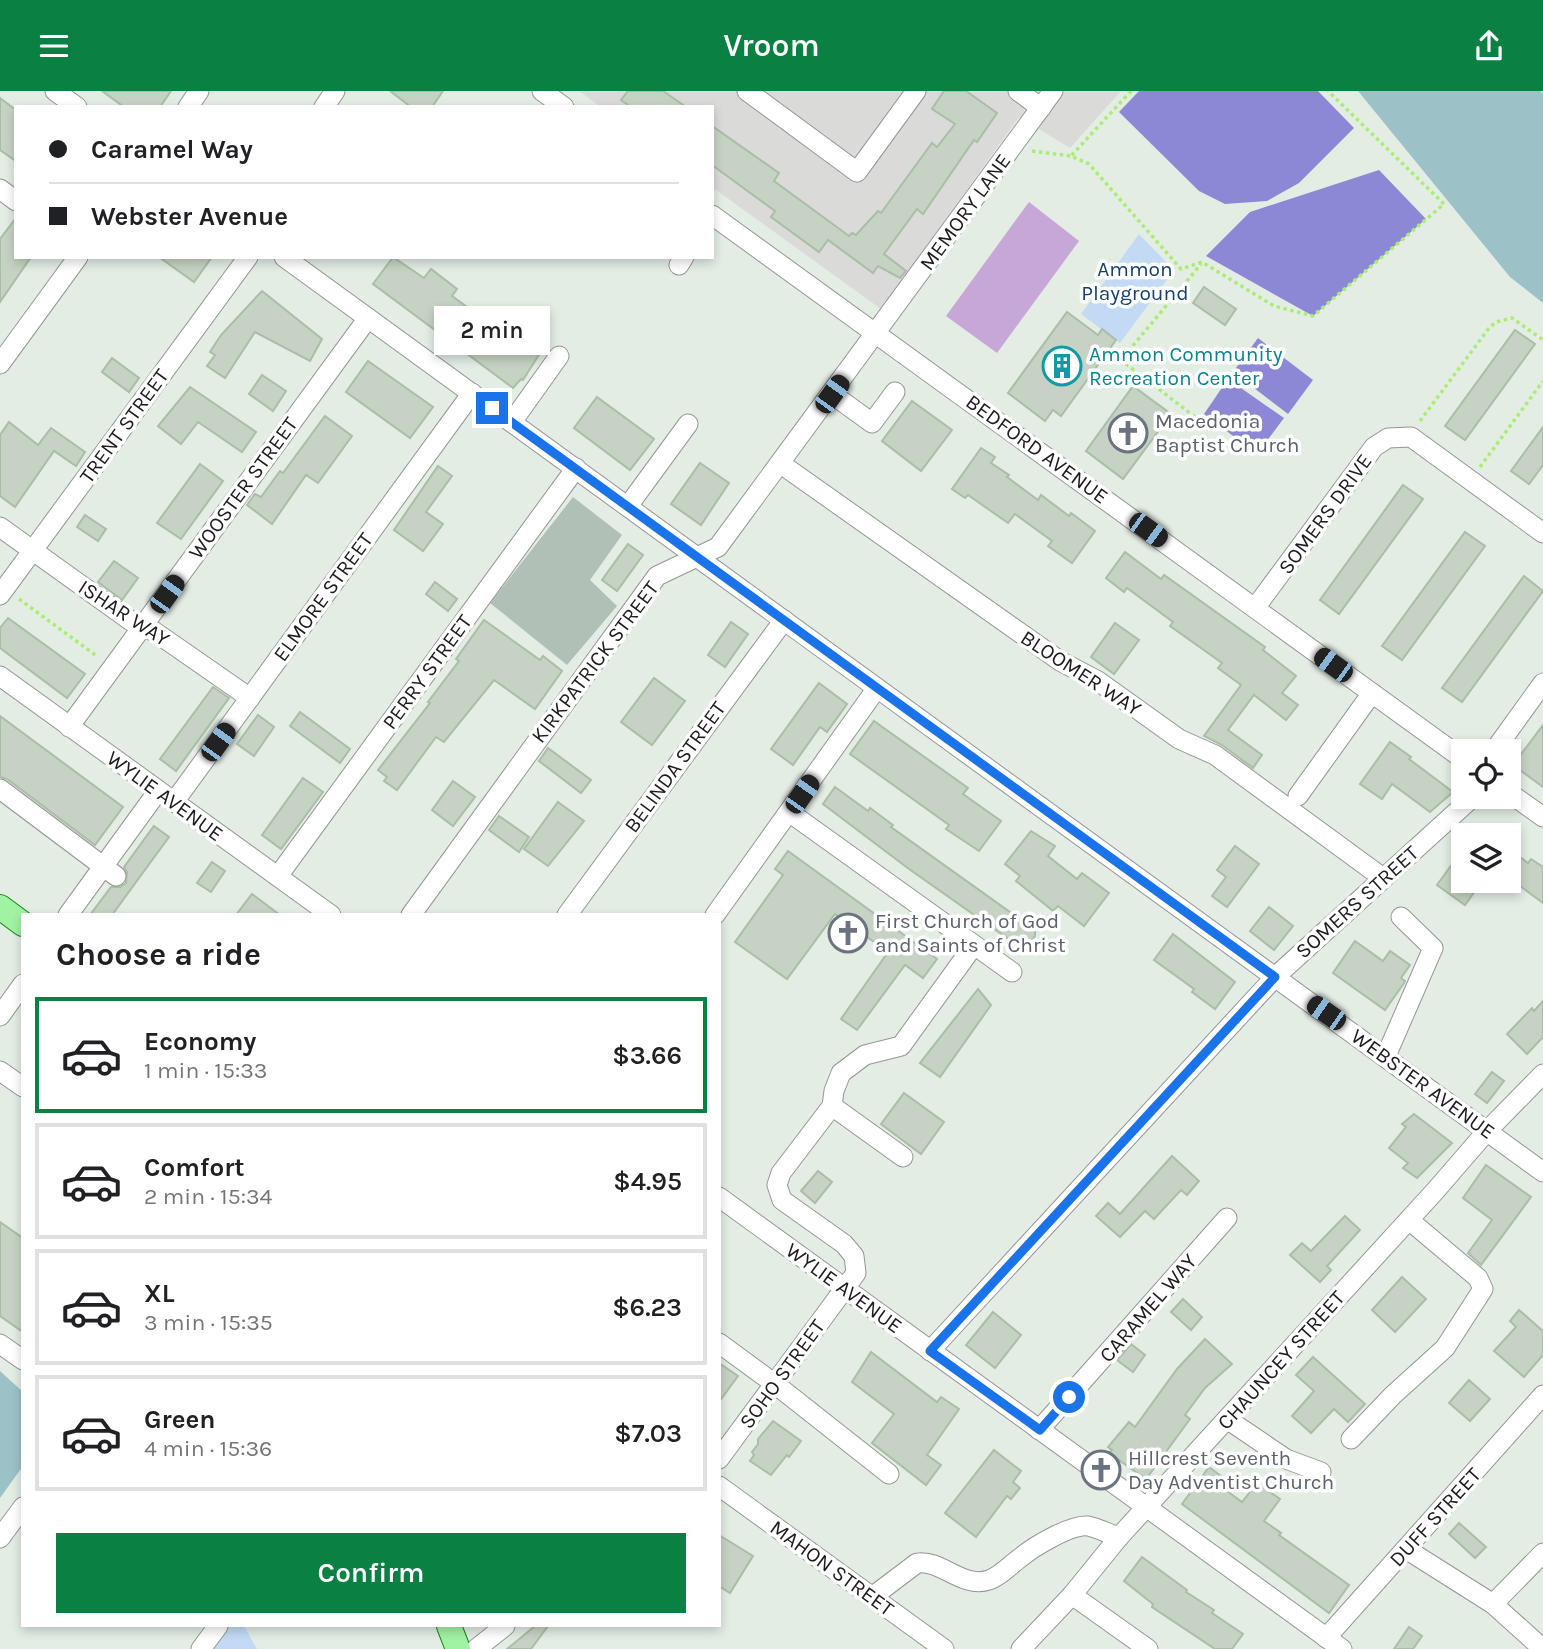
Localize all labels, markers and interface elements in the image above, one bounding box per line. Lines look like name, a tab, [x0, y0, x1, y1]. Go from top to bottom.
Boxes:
icon: menu	[35, 27, 73, 65]
text: Vroom	[723, 27, 820, 64]
icon: share	[1470, 27, 1508, 65]
text: Caramel Way	[91, 134, 253, 165]
street label: MEMORY LANE	[915, 149, 1015, 275]
text: Webster Avenue	[91, 201, 288, 232]
park label: Ammon Playground	[1081, 257, 1189, 305]
callout: 2 min	[434, 307, 550, 355]
text: 2 min	[461, 317, 523, 344]
place label: Ammon Community Recreation Center	[1089, 342, 1283, 390]
building icon: Ammon Community Recreation Center	[1041, 345, 1083, 387]
street label: TRENT STREET	[75, 364, 174, 488]
car	[812, 371, 853, 417]
street label: BEDFORD AVENUE	[961, 389, 1113, 509]
route end	[476, 392, 508, 424]
place label: Macedonia Baptist Church	[1155, 409, 1299, 457]
street label: WOOSTER STREET	[184, 412, 303, 563]
church icon: Macedonia Baptist Church	[1107, 412, 1149, 454]
street label: SOMERS DRIVE	[1273, 449, 1377, 579]
car	[1125, 509, 1172, 551]
street label: ELMORE STREET	[268, 528, 378, 666]
car	[147, 571, 188, 617]
street label: ISHAR WAY	[74, 575, 174, 652]
street label: KIRKPATRICK STREET	[526, 576, 664, 748]
street label: PERRY STREET	[377, 610, 477, 734]
street label: BLOOMER WAY	[1016, 625, 1146, 721]
car	[1310, 644, 1357, 686]
street label: BELINDA STREET	[619, 696, 731, 837]
car	[198, 719, 239, 765]
map controls	[1451, 739, 1521, 893]
button: locate	[1451, 739, 1521, 809]
street label: WYLIE AVENUE	[102, 746, 228, 846]
car	[782, 771, 823, 817]
button: layers	[1451, 823, 1521, 893]
street label: SOMERS STREET	[1291, 840, 1424, 963]
place label: First Church of God and Saints of Christ	[875, 909, 1066, 957]
church icon: First Church of God and Saints of Christ	[827, 912, 869, 954]
text: Choose a ride	[56, 936, 261, 973]
car	[1303, 992, 1350, 1034]
icon: car	[60, 1024, 123, 1087]
street label: WEBSTER AVENUE	[1347, 1024, 1499, 1144]
text: Economy	[144, 1026, 256, 1057]
text: $3.66	[612, 1040, 682, 1071]
text: 1 min · 15:33	[144, 1057, 267, 1084]
icon: car	[60, 1150, 123, 1213]
text: Comfort	[144, 1152, 245, 1183]
text: $4.95	[613, 1166, 682, 1197]
text: 2 min · 15:34	[144, 1183, 272, 1210]
street label: WYLIE AVENUE	[781, 1238, 907, 1338]
street label: CARAMEL WAY	[1095, 1249, 1202, 1367]
icon: car	[60, 1276, 123, 1339]
text: XL	[144, 1278, 175, 1309]
street label: CHAUNCEY STREET	[1212, 1285, 1350, 1434]
text: $6.23	[612, 1292, 682, 1323]
text: 3 min · 15:35	[144, 1309, 273, 1336]
street label: SOHO STREET	[734, 1314, 830, 1433]
route start	[1053, 1381, 1085, 1413]
icon: car	[60, 1402, 123, 1465]
text: Green	[144, 1404, 216, 1435]
text: $7.03	[614, 1418, 682, 1449]
text: 4 min · 15:36	[144, 1435, 272, 1462]
place label: Hillcrest Seventh Day Adventist Church	[1128, 1446, 1334, 1494]
church icon: Hillcrest Seventh Day Adventist Church	[1080, 1449, 1122, 1491]
street label: DUFF STREET	[1384, 1462, 1486, 1571]
street label: MAHON STREET	[765, 1515, 899, 1621]
button: Confirm	[56, 1533, 686, 1613]

